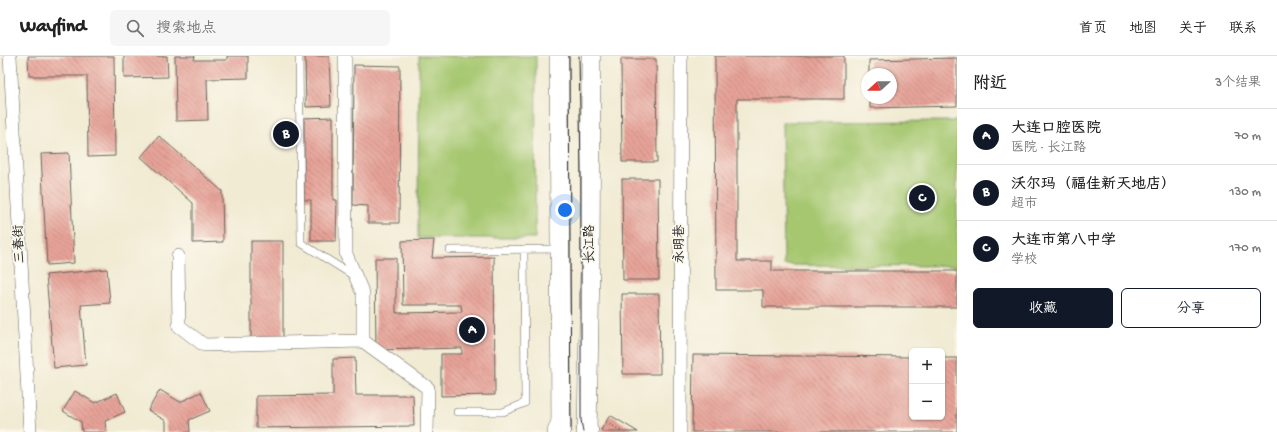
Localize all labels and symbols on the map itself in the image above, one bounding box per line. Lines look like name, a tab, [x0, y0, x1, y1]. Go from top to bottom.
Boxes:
north arrow	[861, 68, 897, 104]
pin: B	[273, 119, 299, 149]
pin: C	[909, 183, 935, 213]
your location	[555, 200, 575, 220]
street label: 三春街	[10, 224, 29, 264]
street label: 长江路	[582, 224, 598, 264]
street label: 永明巷	[672, 224, 688, 264]
pin: A	[459, 315, 485, 345]

